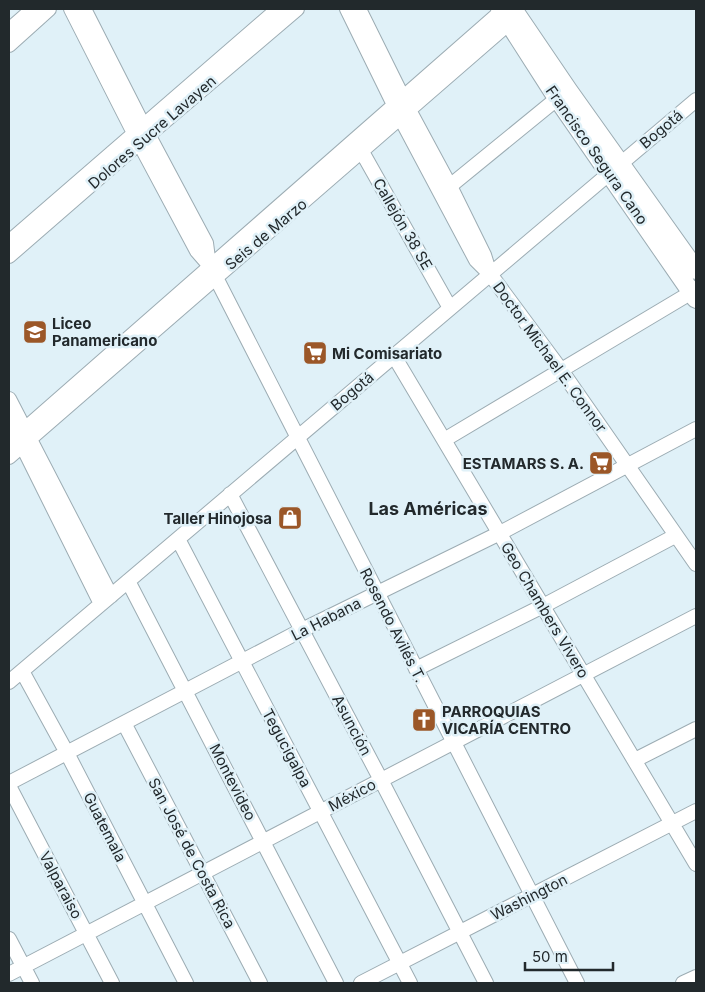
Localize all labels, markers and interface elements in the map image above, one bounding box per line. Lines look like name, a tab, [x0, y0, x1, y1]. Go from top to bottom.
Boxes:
street label: Dolores Sucre Lavayen	[84, 71, 220, 193]
street label: Francisco Segura Cano	[542, 82, 652, 228]
street label: Bogotá	[636, 106, 686, 152]
street label: Callejón 38 SE	[369, 175, 437, 273]
street label: Seis de Marzo	[221, 194, 311, 274]
street label: Doctor Michael E. Connor	[489, 278, 611, 436]
place label: Liceo Panamericano	[52, 314, 157, 350]
school or university icon: Liceo Panamericano	[22, 319, 48, 345]
supermarket icon: Mi Comisariato	[302, 340, 328, 366]
place label: Mi Comisariato	[332, 344, 442, 363]
street label: Bogotá	[327, 368, 377, 414]
supermarket icon: ESTAMARS S. A.	[588, 450, 614, 476]
place label: ESTAMARS S. A.	[463, 454, 584, 473]
district label: Las Américas	[368, 498, 488, 519]
shop icon: Taller Hinojosa	[277, 505, 303, 531]
place label: Taller Hinojosa	[163, 509, 272, 528]
street label: Geo Chambers Vivero	[497, 538, 593, 682]
street label: Rosendo Avilés T.	[356, 565, 430, 685]
street label: La Habana	[288, 593, 364, 645]
street label: Asunción	[328, 691, 376, 759]
place label: PARROQUIAS VICARÍA CENTRO	[442, 702, 571, 738]
street label: Tegucigalpa	[258, 705, 316, 791]
church icon: PARROQUIAS VICARÍA CENTRO	[411, 707, 437, 733]
street label: Montevideo	[206, 740, 260, 824]
street label: San José de Costa Rica	[144, 775, 240, 931]
street label: México	[325, 775, 379, 815]
street label: Guatemala	[79, 789, 131, 865]
street label: Valparaiso	[35, 848, 87, 922]
street label: Washington	[487, 870, 571, 924]
scale bar	[525, 940, 612, 972]
text: 50 m	[532, 947, 568, 966]

